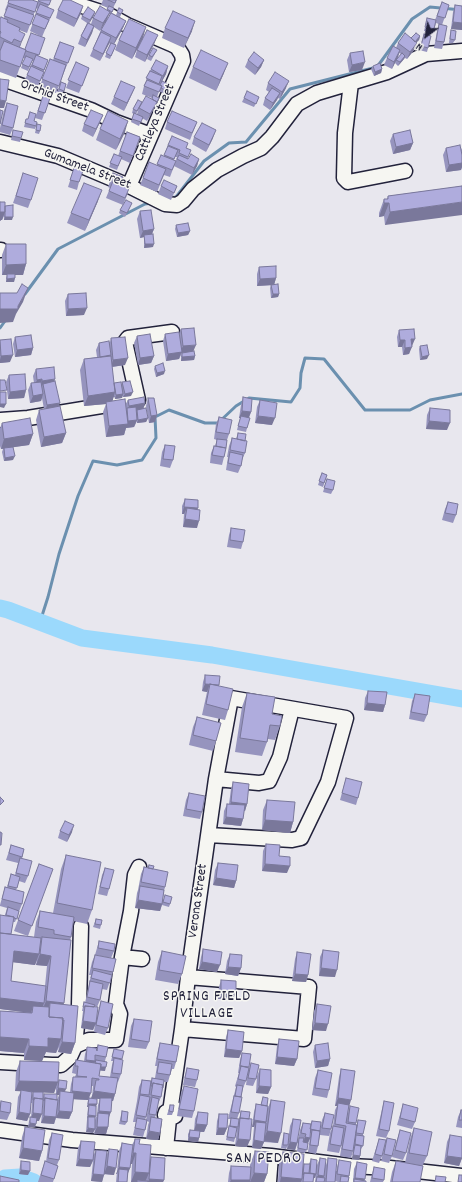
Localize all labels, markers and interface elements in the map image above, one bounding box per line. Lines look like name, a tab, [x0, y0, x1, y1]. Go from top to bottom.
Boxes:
north arrow	[406, 16, 446, 56]
text: N	[413, 38, 426, 54]
street label: Orchid Street	[17, 77, 91, 117]
street label: Cattleya Street	[132, 82, 180, 164]
street label: Gumamela Street	[41, 146, 133, 194]
street label: Verona Street	[185, 863, 213, 939]
district label: SPRING FIELD VILLAGE	[163, 989, 251, 1024]
district label: SAN PEDRO	[226, 1150, 302, 1170]

